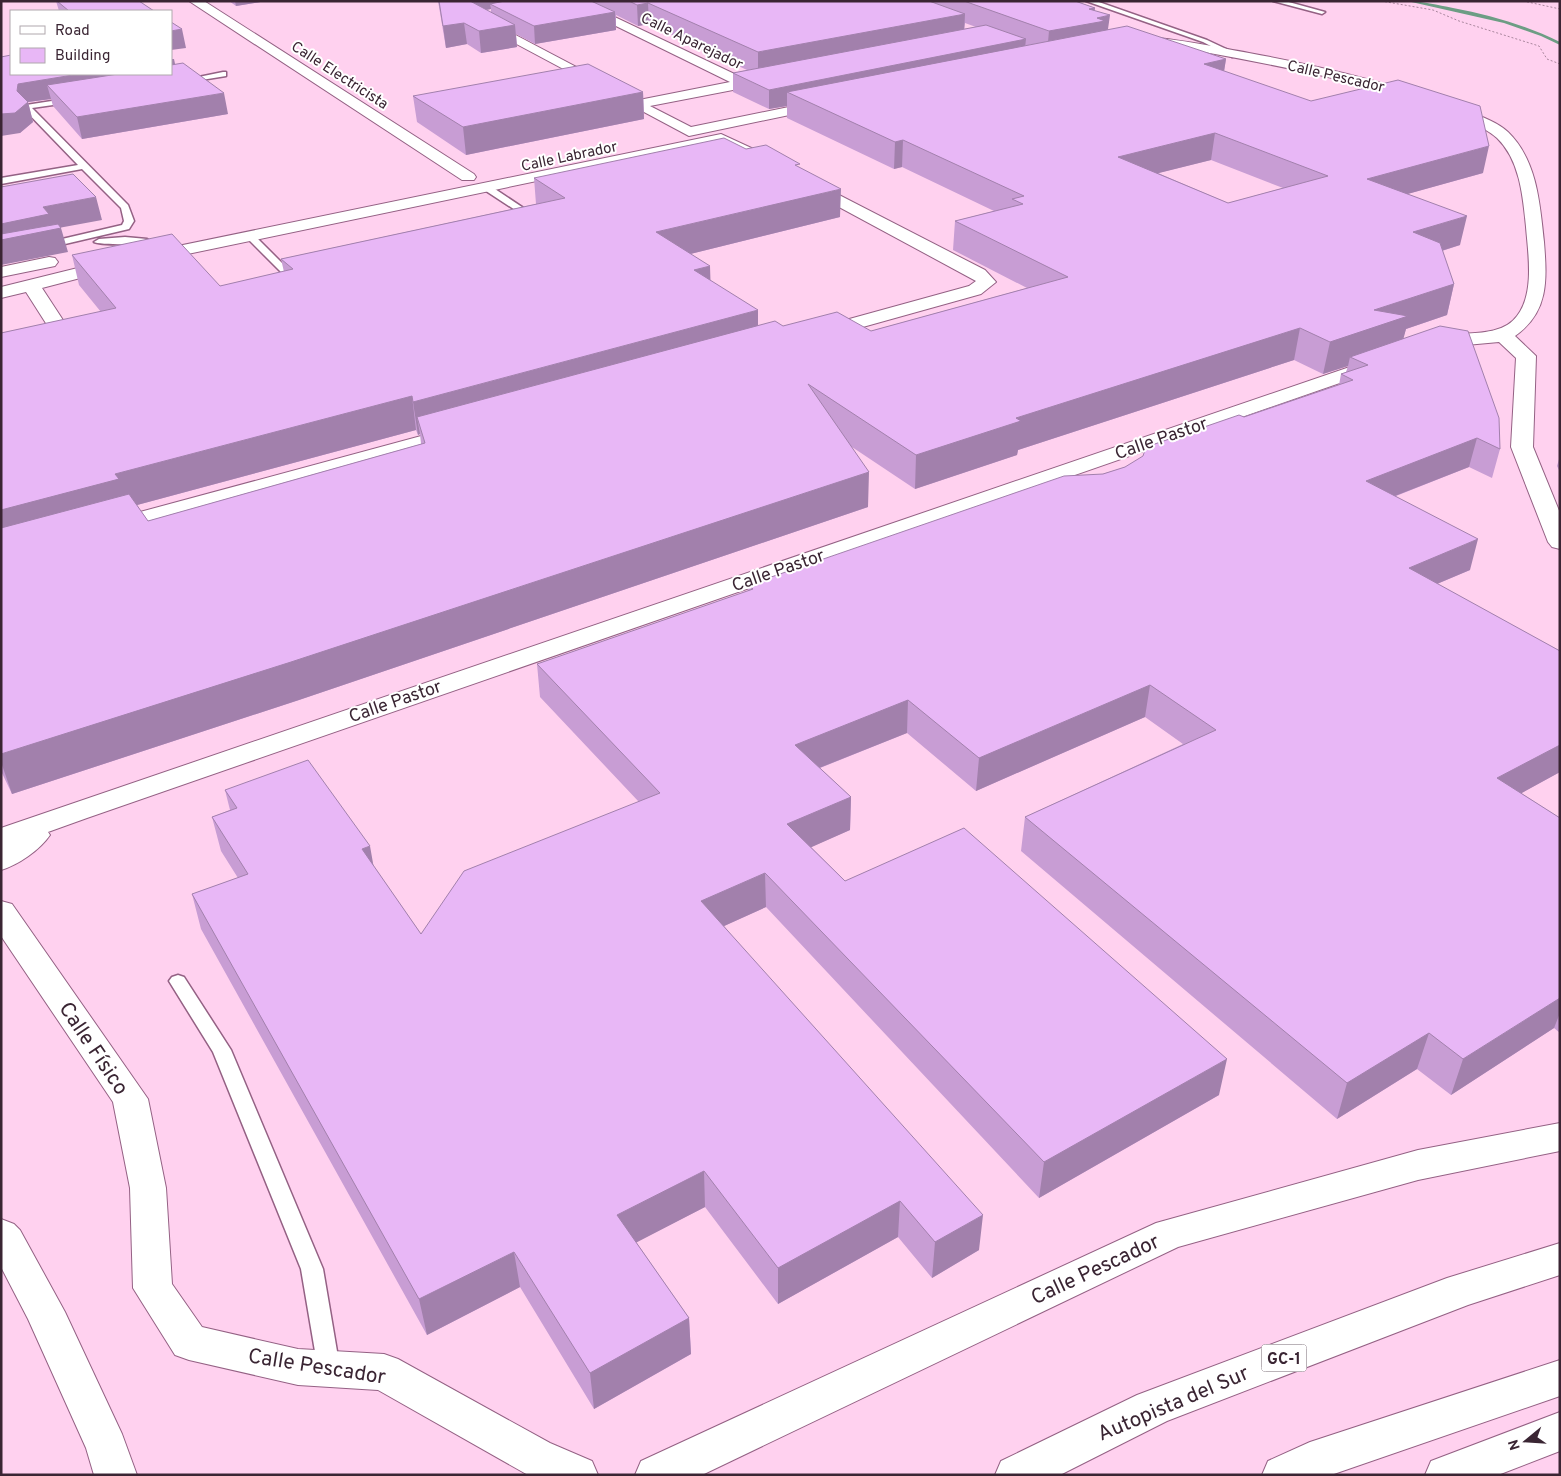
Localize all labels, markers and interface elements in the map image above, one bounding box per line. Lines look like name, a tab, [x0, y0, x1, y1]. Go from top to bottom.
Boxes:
street label: Calle Aparejador	[637, 9, 746, 75]
legend	[10, 10, 172, 75]
text: Road	[55, 22, 90, 41]
street label: Calle Electricista	[287, 38, 391, 115]
text: Building	[55, 47, 110, 66]
street label: Calle Pescador	[1285, 57, 1386, 98]
street label: Calle Labrador	[519, 138, 619, 177]
street label: Calle Pastor	[1112, 413, 1211, 466]
street label: Calle Pastor	[729, 545, 828, 598]
street label: Calle Pastor	[346, 676, 445, 729]
street label: Calle Físico	[52, 997, 134, 1101]
street label: Calle Pescador	[1027, 1229, 1164, 1312]
street label: Calle Pescador	[246, 1343, 388, 1392]
road number: GC-1	[1262, 1345, 1306, 1372]
street label: Autopista del Sur	[1094, 1360, 1253, 1448]
north arrow	[1501, 1416, 1551, 1466]
text: N	[1505, 1437, 1525, 1452]

